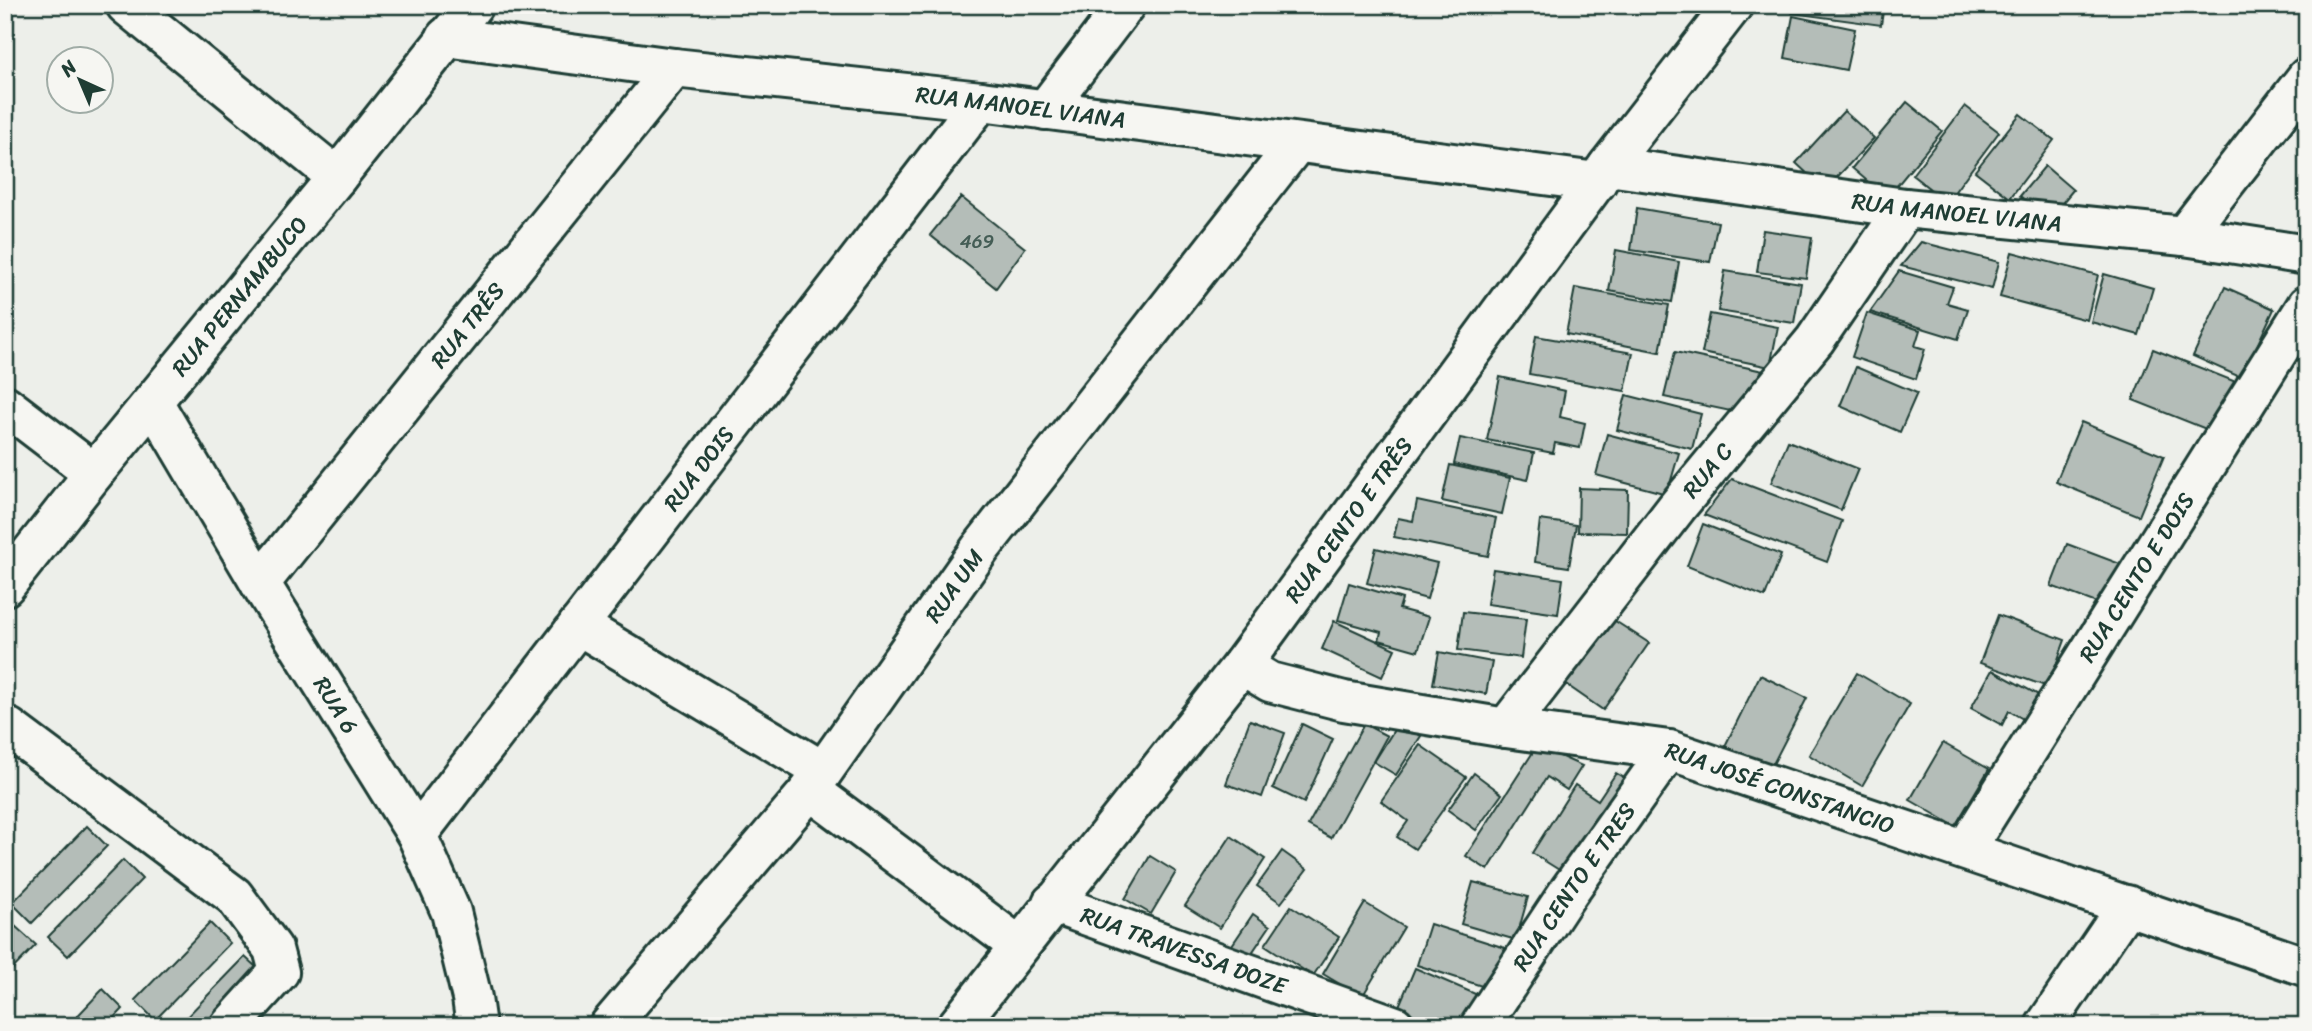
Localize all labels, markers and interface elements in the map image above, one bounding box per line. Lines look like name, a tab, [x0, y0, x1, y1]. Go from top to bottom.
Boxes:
north arrow	[46, 46, 116, 116]
text: N	[52, 51, 85, 85]
street label: RUA MANOEL VIANA	[914, 74, 1128, 140]
street label: RUA MANOEL VIANA	[1849, 180, 2064, 244]
street label: RUA PERNAMBUCO	[161, 206, 318, 386]
house number: 469	[960, 225, 994, 258]
street label: RUA TRÊS	[419, 272, 515, 378]
street label: RUA DOIS	[652, 417, 745, 520]
street label: RUA CENTO E TRÊS	[1273, 428, 1424, 612]
street label: RUA C	[1671, 433, 1743, 508]
street label: RUA CENTO E DOIS	[2067, 484, 2205, 671]
street label: RUA UM	[913, 540, 995, 632]
street label: RUA 6	[302, 668, 370, 742]
street label: RUA JOSÉ CONSTANCIO	[1659, 730, 1900, 846]
street label: RUA CENTO E TRES	[1501, 793, 1647, 980]
street label: RUA TRAVESSA DOZE	[1075, 894, 1294, 1007]

